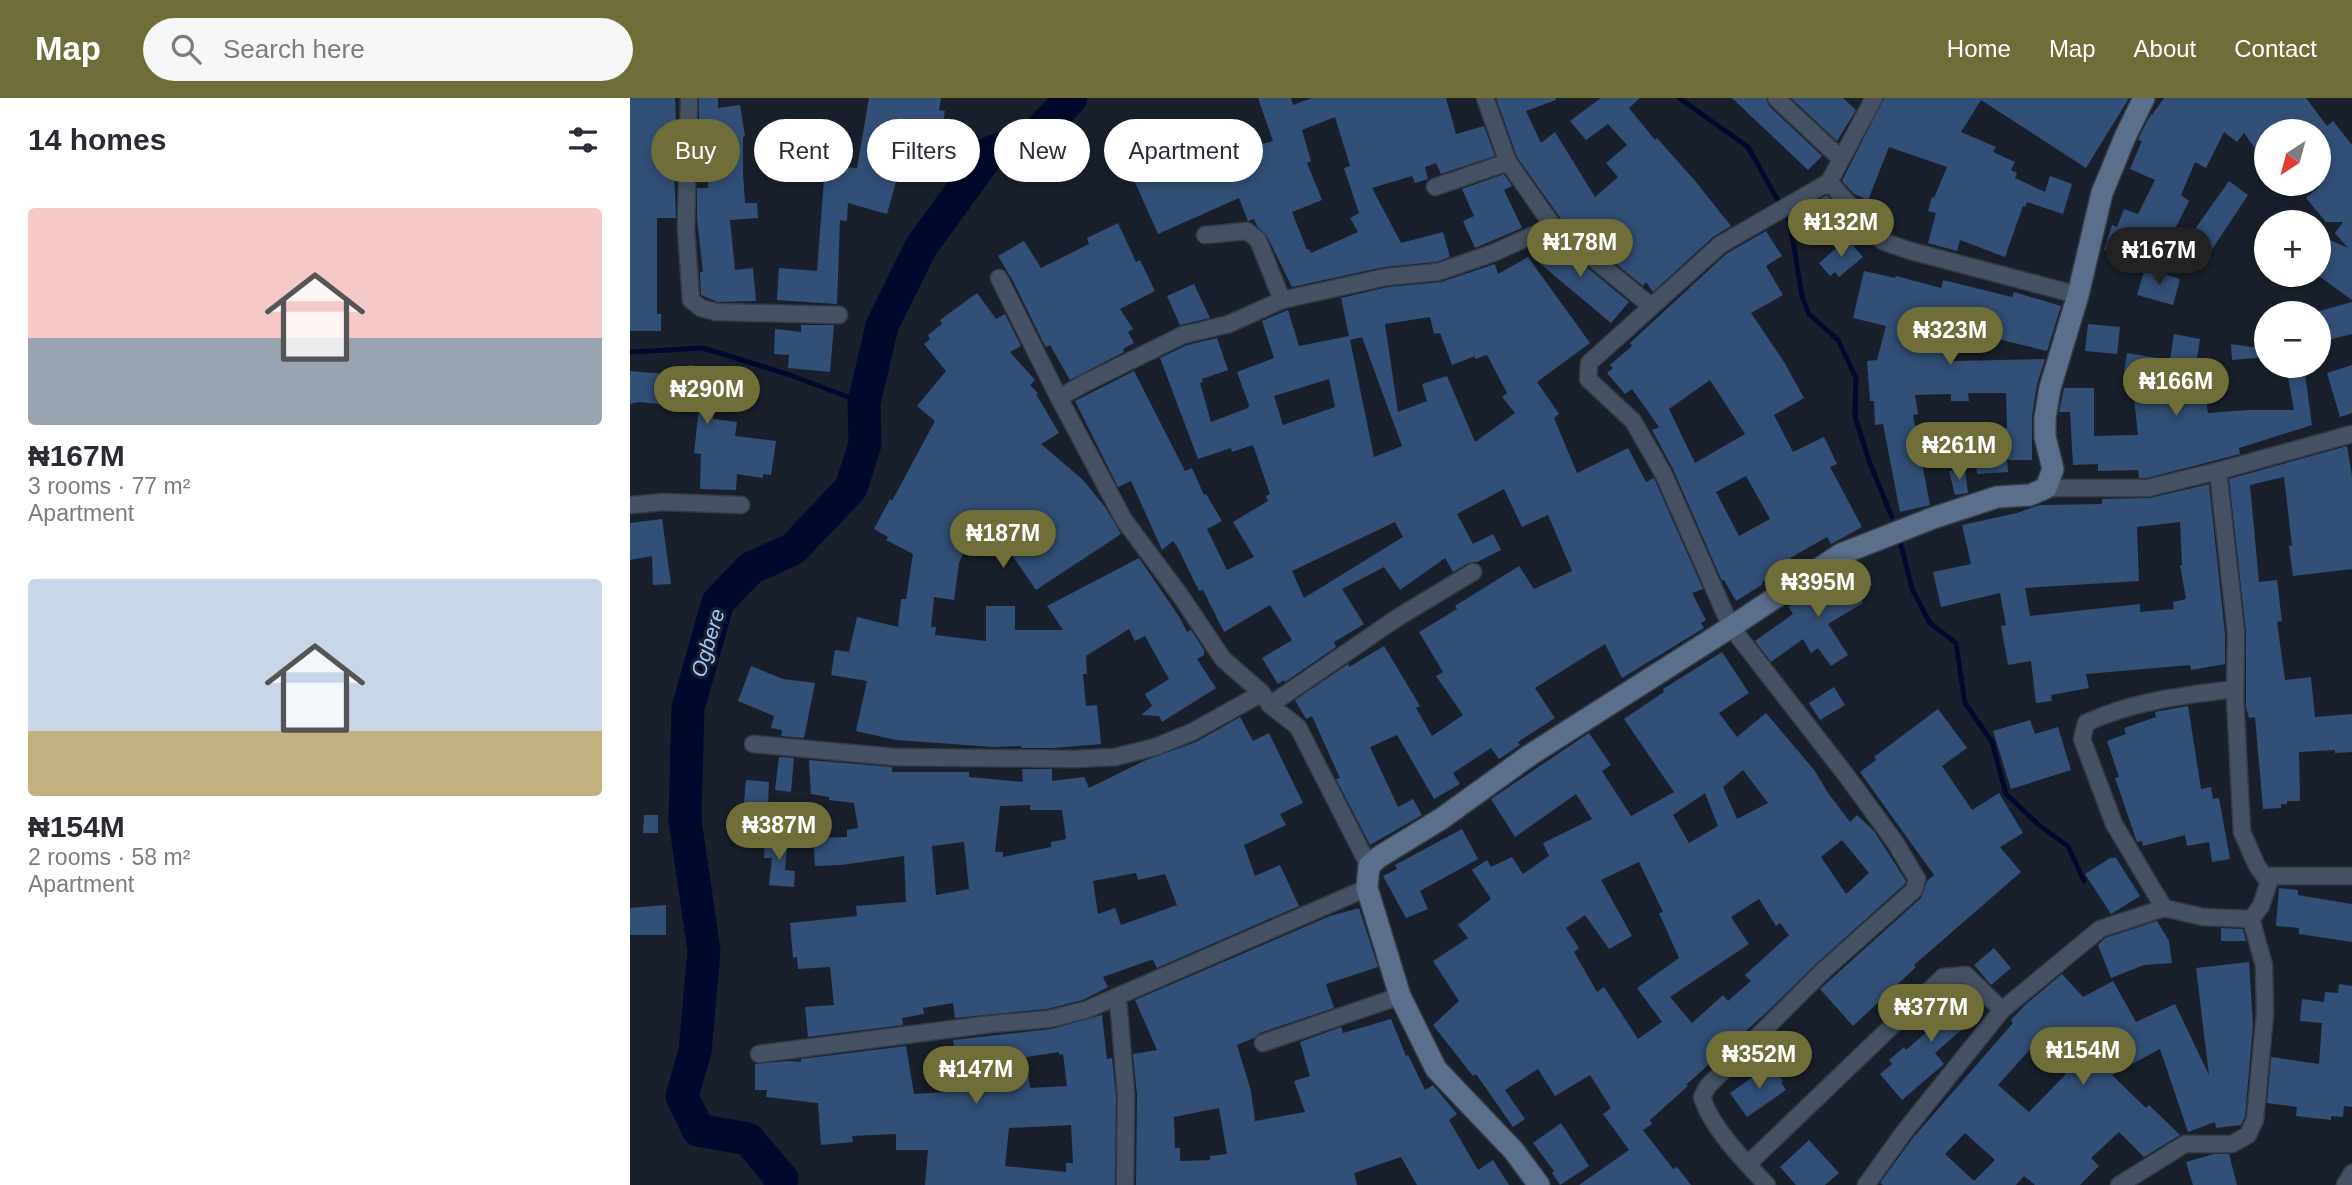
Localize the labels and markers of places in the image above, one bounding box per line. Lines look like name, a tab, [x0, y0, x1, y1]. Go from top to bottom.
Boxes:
pin: ₦132M	[1792, 200, 1890, 259]
pin: ₦178M	[1531, 220, 1629, 279]
pin: ₦167M	[2110, 228, 2208, 287]
pin: ₦323M	[1901, 308, 1999, 367]
pin: ₦166M	[2127, 358, 2225, 418]
pin: ₦290M	[658, 366, 756, 426]
pin: ₦261M	[1910, 422, 2008, 482]
pin: ₦187M	[954, 510, 1052, 570]
pin: ₦395M	[1769, 560, 1867, 619]
pin: ₦387M	[730, 802, 828, 862]
pin: ₦377M	[1882, 984, 1980, 1044]
pin: ₦154M	[2034, 1028, 2132, 1087]
pin: ₦352M	[1710, 1032, 1808, 1091]
pin: ₦147M	[927, 1046, 1025, 1106]

